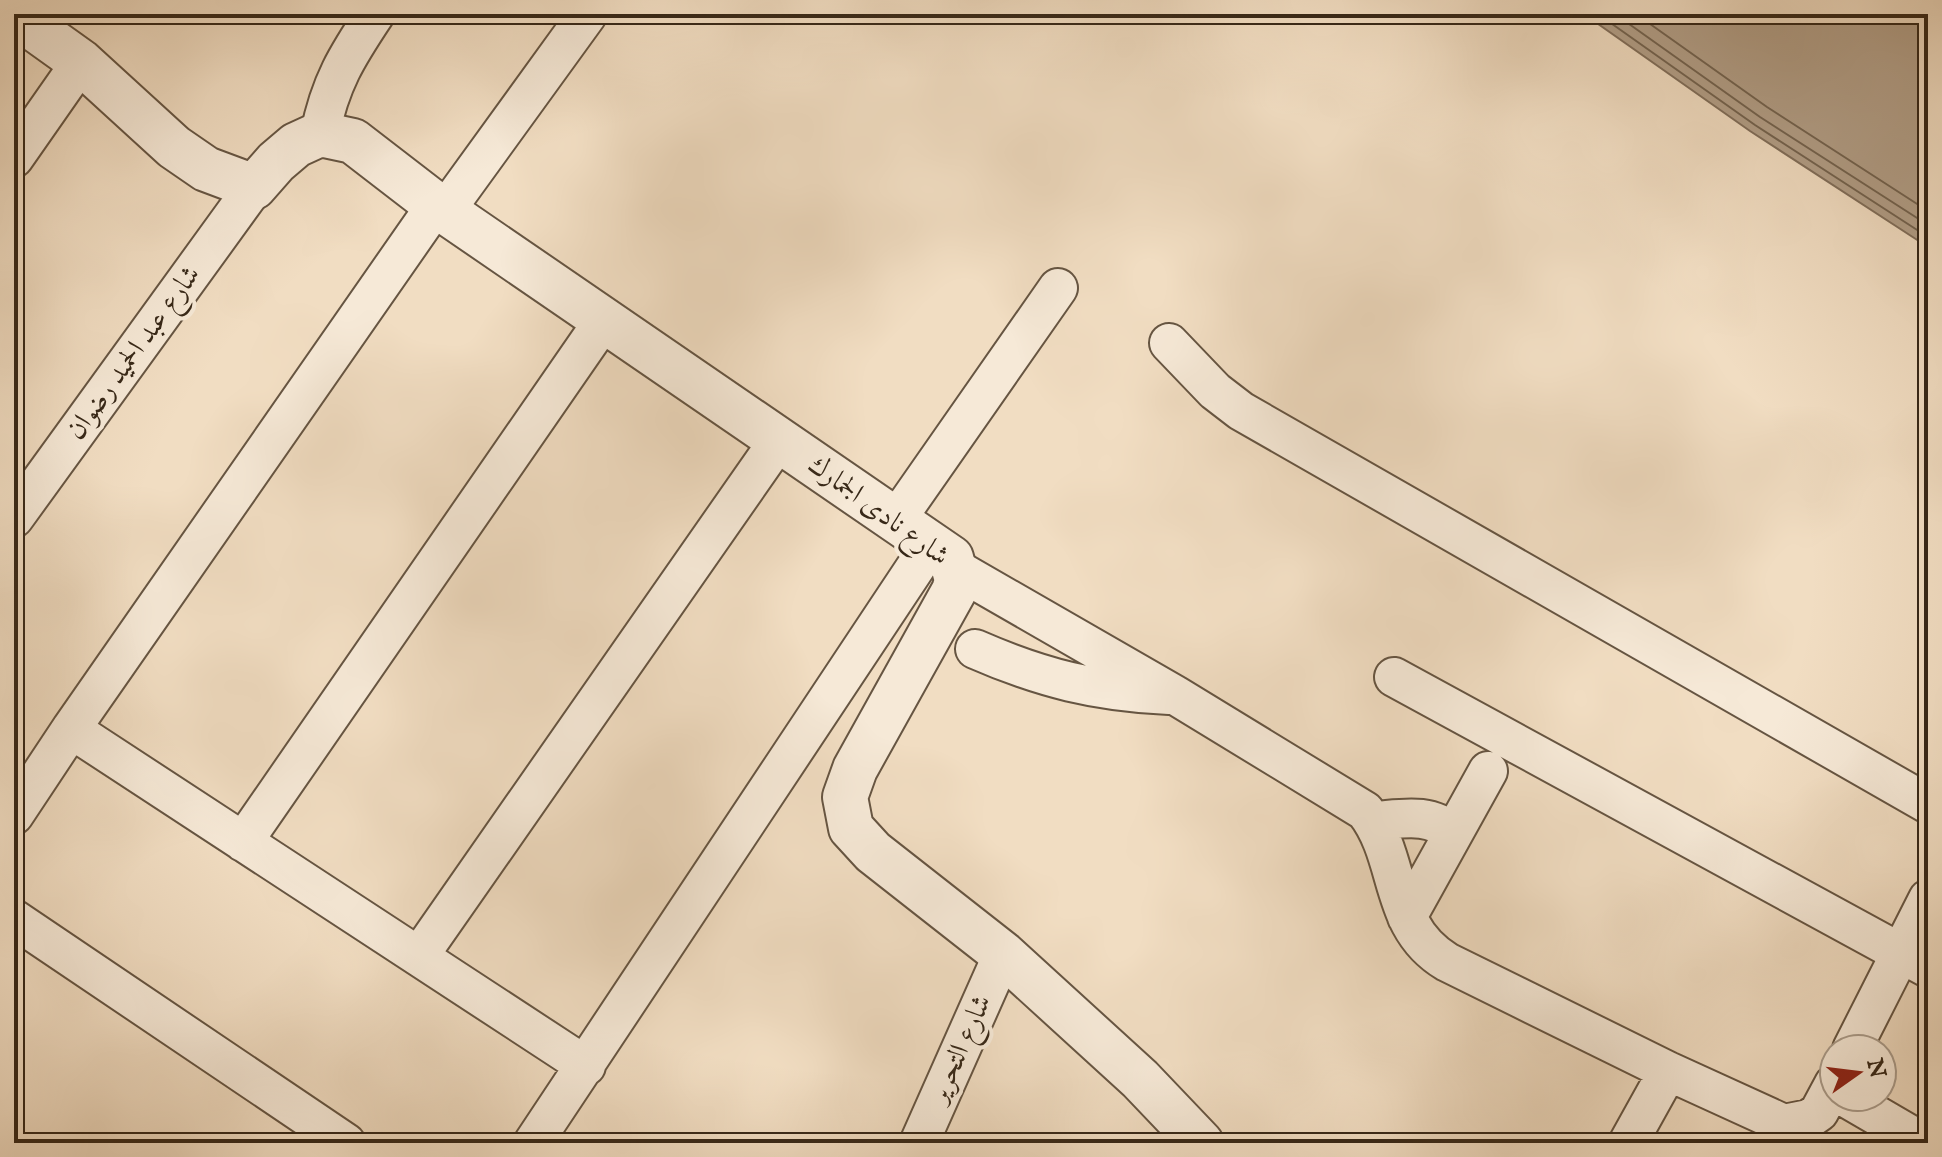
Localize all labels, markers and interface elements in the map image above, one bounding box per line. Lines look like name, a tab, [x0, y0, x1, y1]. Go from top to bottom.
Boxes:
street label: شارع عبد الحميد رضوان	[59, 259, 212, 449]
street label: شارع نادى الجمارك	[798, 448, 956, 577]
street label: شارع التحرير	[920, 989, 1004, 1113]
north arrow	[1818, 1033, 1898, 1113]
text: N	[1859, 1055, 1891, 1081]

